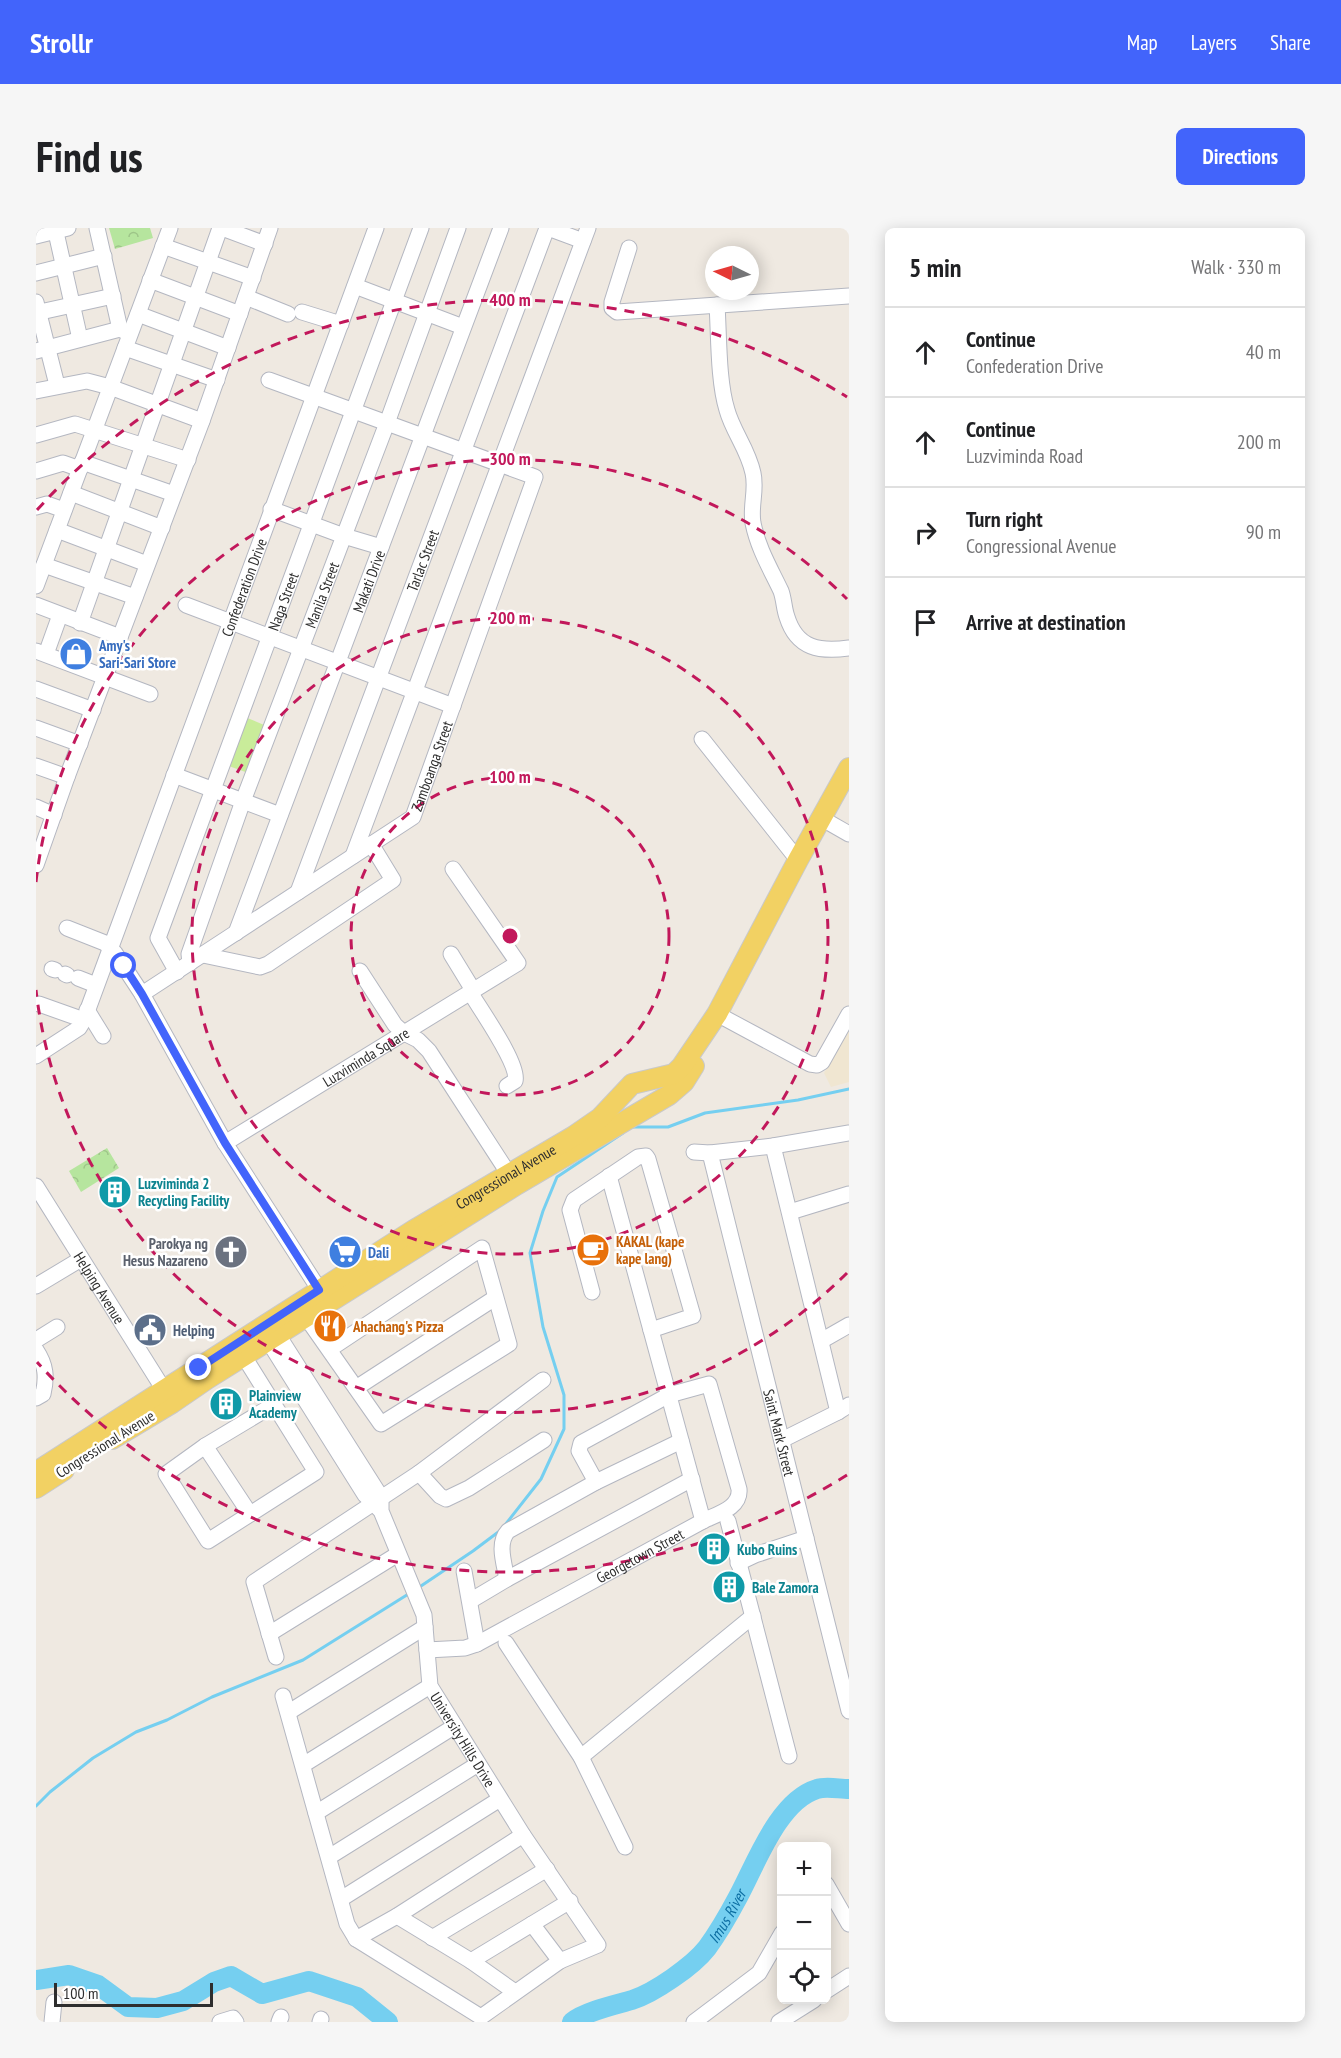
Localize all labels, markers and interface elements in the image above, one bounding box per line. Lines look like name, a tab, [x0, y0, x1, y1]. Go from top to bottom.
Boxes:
text: Strollr	[30, 24, 93, 61]
text: Map	[1127, 29, 1158, 56]
text: Layers	[1191, 29, 1237, 56]
text: Share	[1270, 29, 1311, 56]
button: Directions	[1176, 128, 1305, 185]
text: Find us	[36, 129, 143, 184]
north arrow	[705, 246, 759, 300]
text: 5 min	[909, 251, 962, 284]
text: Walk · 330 m	[1191, 254, 1281, 280]
text: 400 m	[489, 288, 531, 311]
text: Continue	[966, 325, 1036, 353]
icon: ahead	[909, 336, 942, 369]
text: 40 m	[1246, 339, 1281, 365]
text: Confederation Drive	[966, 353, 1104, 379]
text: Continue	[966, 415, 1036, 443]
icon: ahead	[909, 426, 942, 459]
text: 200 m	[1237, 429, 1281, 455]
text: Luzviminda Road	[966, 443, 1083, 469]
text: 300 m	[489, 447, 531, 470]
text: Turn right	[966, 505, 1043, 533]
icon: right	[909, 516, 942, 549]
text: 90 m	[1246, 519, 1281, 545]
street label: Tarlac Street	[402, 527, 443, 594]
text: Congressional Avenue	[966, 533, 1117, 559]
street label: Confederation Drive	[217, 535, 270, 639]
street label: Makati Drive	[348, 547, 389, 615]
street label: Manila Street	[300, 559, 343, 631]
street label: Naga Street	[263, 569, 302, 633]
text: 200 m	[489, 606, 531, 629]
icon: arrive	[909, 606, 942, 639]
text: Arrive at destination	[966, 608, 1126, 636]
shop icon: Amy's Sari-Sari Store	[58, 636, 94, 672]
place label: Amy's Sari-Sari Store	[98, 636, 176, 672]
street label: Zamboanga Street	[406, 718, 456, 814]
text: 100 m	[489, 765, 531, 788]
centre of rings	[500, 926, 520, 946]
route start	[110, 952, 136, 978]
street label: Luzviminda Square	[319, 1023, 412, 1090]
street label: Congressional Avenue	[452, 1139, 559, 1213]
building icon: Luzviminda 2 Recycling Facility	[97, 1174, 133, 1210]
place label: Luzviminda 2 Recycling Facility	[138, 1174, 230, 1210]
cafe icon: KAKAL (kape kape lang)	[575, 1232, 611, 1268]
place label: KAKAL (kape kape lang)	[616, 1232, 684, 1268]
place label: Parokya ng Hesus Nazareno	[123, 1234, 208, 1270]
church icon: Parokya ng Hesus Nazareno	[213, 1234, 249, 1270]
supermarket icon: Dali	[327, 1234, 363, 1270]
place label: Dali	[368, 1243, 389, 1262]
street label: Helping Avenue	[70, 1248, 129, 1327]
restaurant icon: Ahachang's Pizza	[312, 1308, 348, 1344]
public building icon: Helping	[132, 1312, 168, 1348]
place label: Ahachang's Pizza	[352, 1317, 444, 1336]
place label: Helping	[173, 1321, 215, 1340]
route end	[185, 1354, 211, 1380]
building icon: Plainview Academy	[208, 1386, 244, 1422]
place label: Plainview Academy	[248, 1386, 302, 1422]
street label: Saint Mark Street	[760, 1387, 800, 1478]
street label: Congressional Avenue	[52, 1406, 158, 1482]
street label: Georgetown Street	[593, 1524, 687, 1587]
building icon: Kubo Ruins	[696, 1531, 732, 1567]
place label: Kubo Ruins	[737, 1540, 797, 1559]
building icon: Bale Zamora	[711, 1569, 747, 1605]
place label: Bale Zamora	[752, 1578, 819, 1597]
street label: University Hills Drive	[426, 1688, 500, 1790]
map controls	[777, 1842, 831, 2004]
button: +	[777, 1842, 831, 1896]
water label: Imus River	[704, 1884, 751, 1947]
button: −	[777, 1896, 831, 1950]
button: locate	[777, 1950, 831, 2004]
scale bar	[54, 1980, 213, 2008]
text: 100 m	[63, 1983, 98, 2003]

